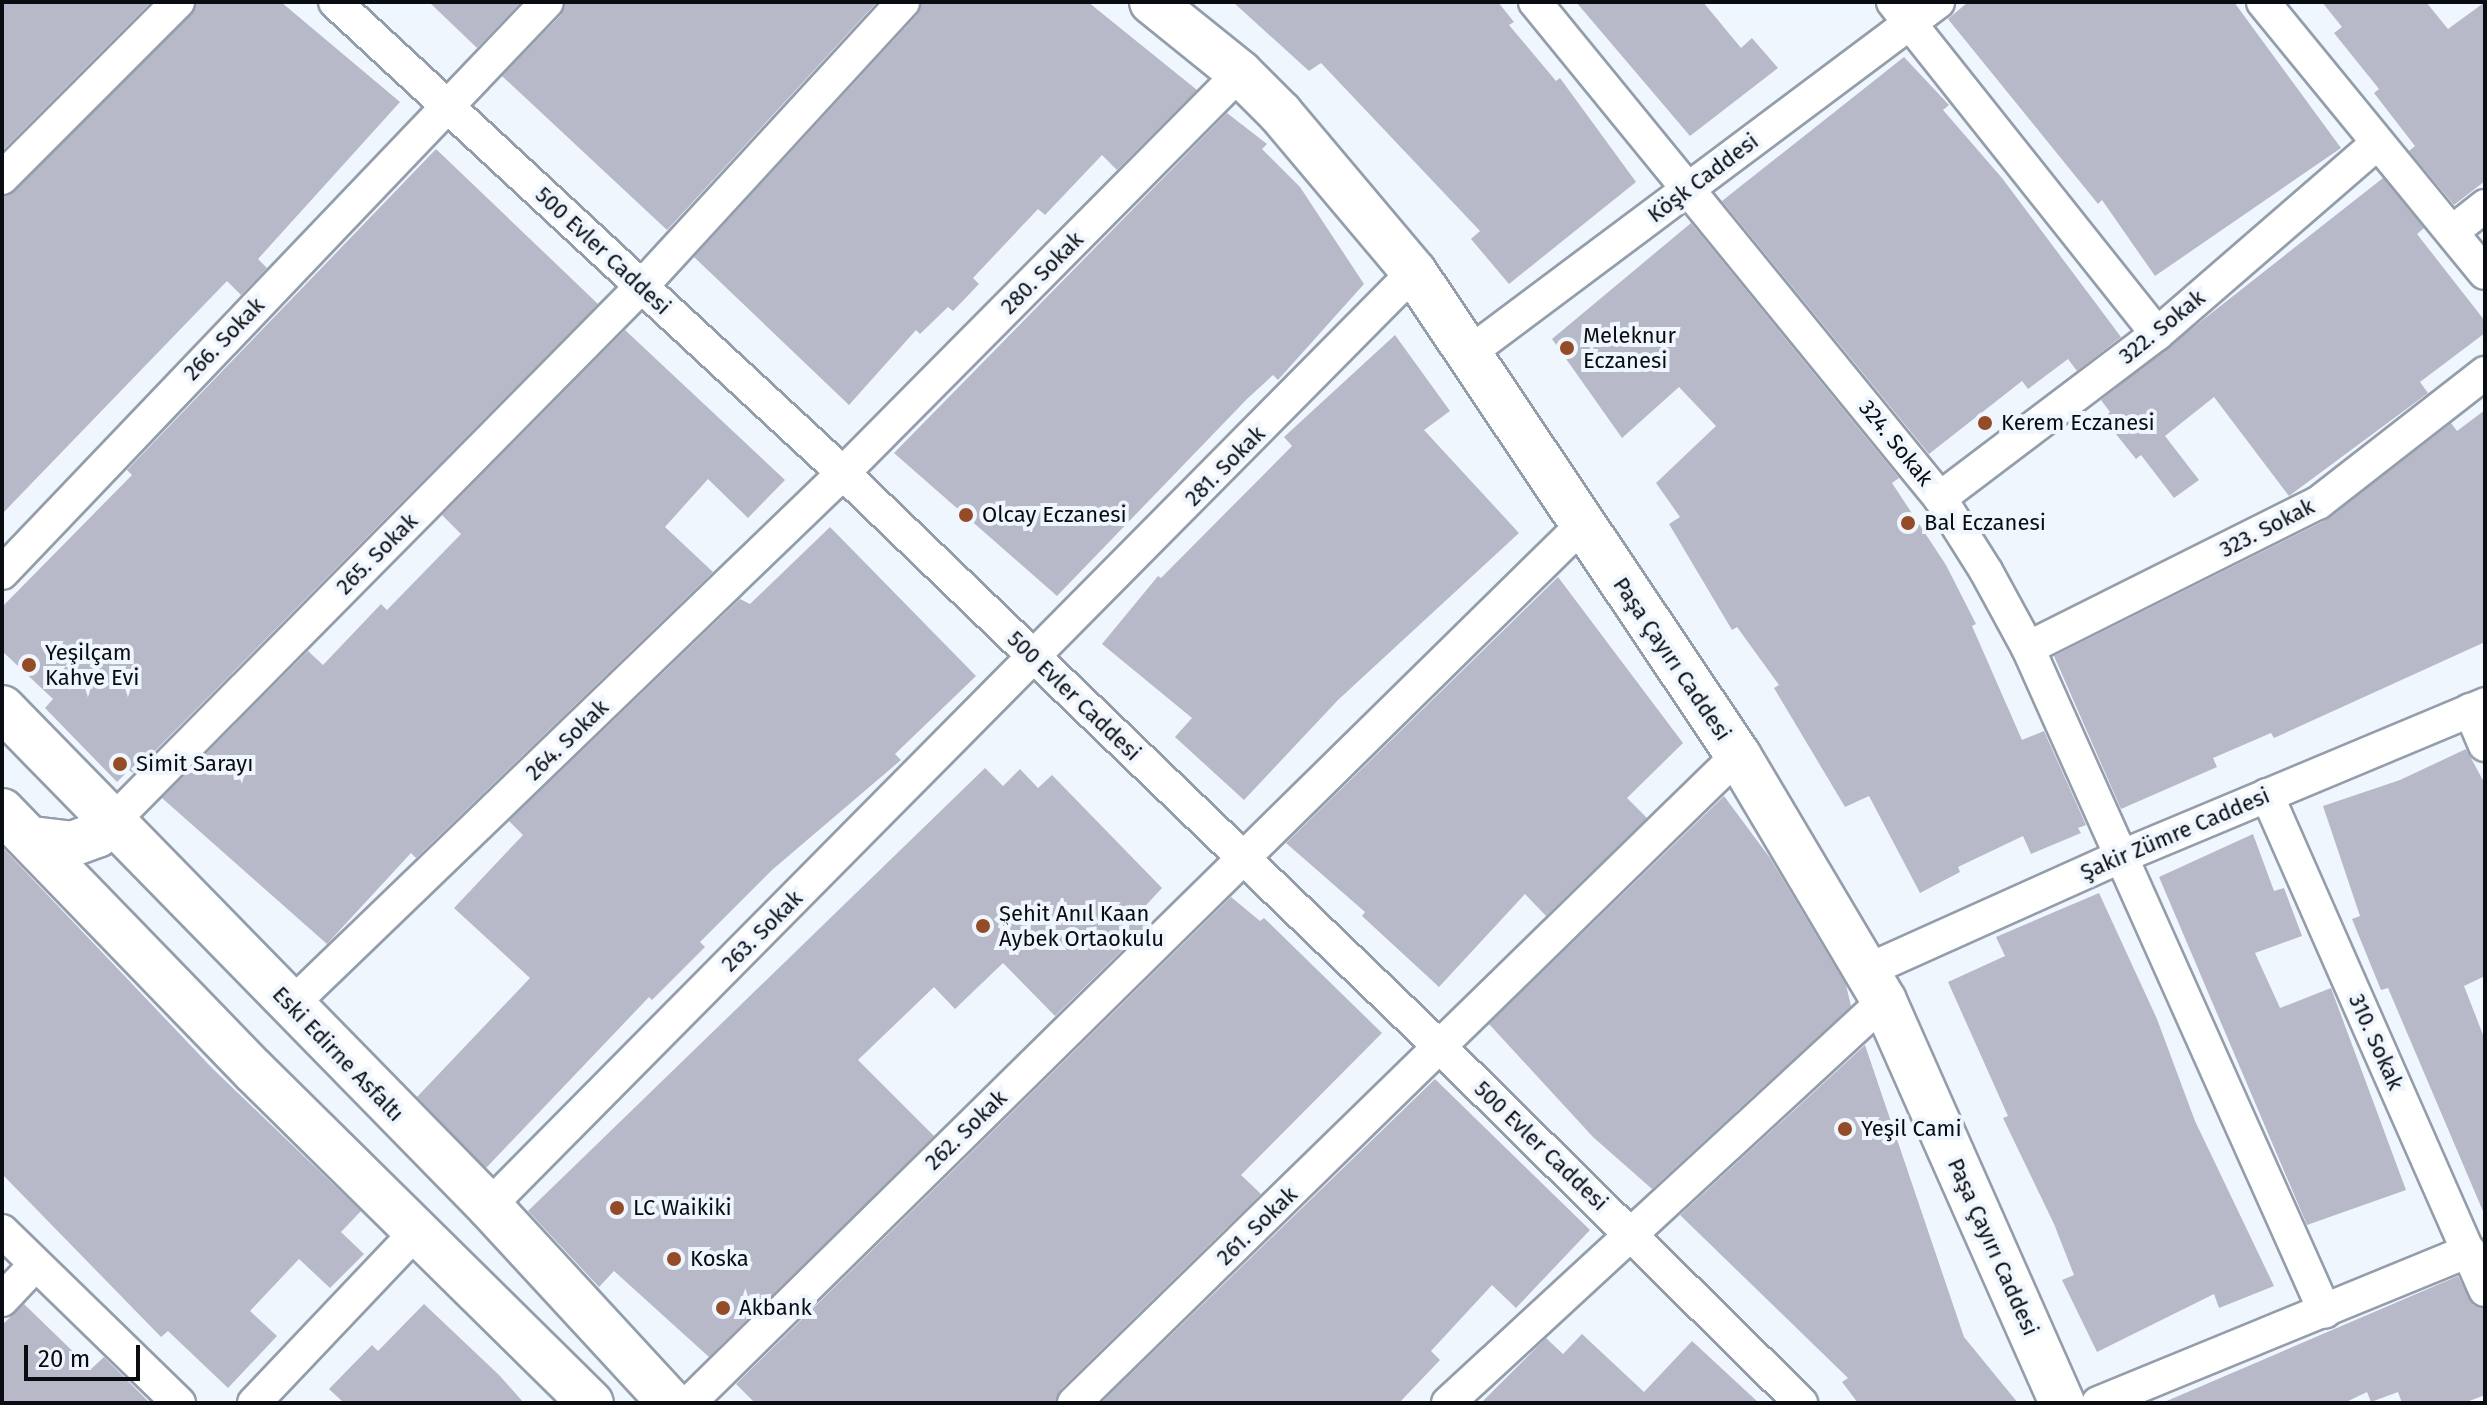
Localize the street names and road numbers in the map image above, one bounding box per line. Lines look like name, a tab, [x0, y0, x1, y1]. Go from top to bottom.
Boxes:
street label: Köşk Caddesi	[1642, 128, 1764, 228]
street label: 500 Evler Caddesi	[530, 182, 676, 320]
street label: 280. Sokak	[995, 226, 1089, 320]
street label: 322. Sokak	[2114, 284, 2210, 370]
street label: 266. Sokak	[178, 292, 270, 386]
street label: 324. Sokak	[1853, 395, 1939, 491]
street label: 281. Sokak	[1180, 421, 1270, 511]
street label: 323. Sokak	[2215, 493, 2319, 563]
street label: 265. Sokak	[331, 508, 423, 600]
street label: Paşa Çayırı Caddesi	[1608, 572, 1736, 746]
street label: 500 Evler Caddesi	[1002, 626, 1146, 766]
street label: 264. Sokak	[520, 694, 614, 786]
street label: Şakir Zümre Caddesi	[2076, 782, 2274, 886]
street label: 263. Sokak	[716, 885, 808, 977]
street label: Eski Edirne Asfaltı	[267, 981, 409, 1127]
street label: 310. Sokak	[2343, 990, 2409, 1094]
street label: 500 Evler Caddesi	[1469, 1076, 1613, 1216]
street label: 262. Sokak	[920, 1085, 1012, 1175]
street label: Paşa Çayırı Caddesi	[1942, 1154, 2044, 1340]
street label: 261. Sokak	[1211, 1181, 1303, 1271]

